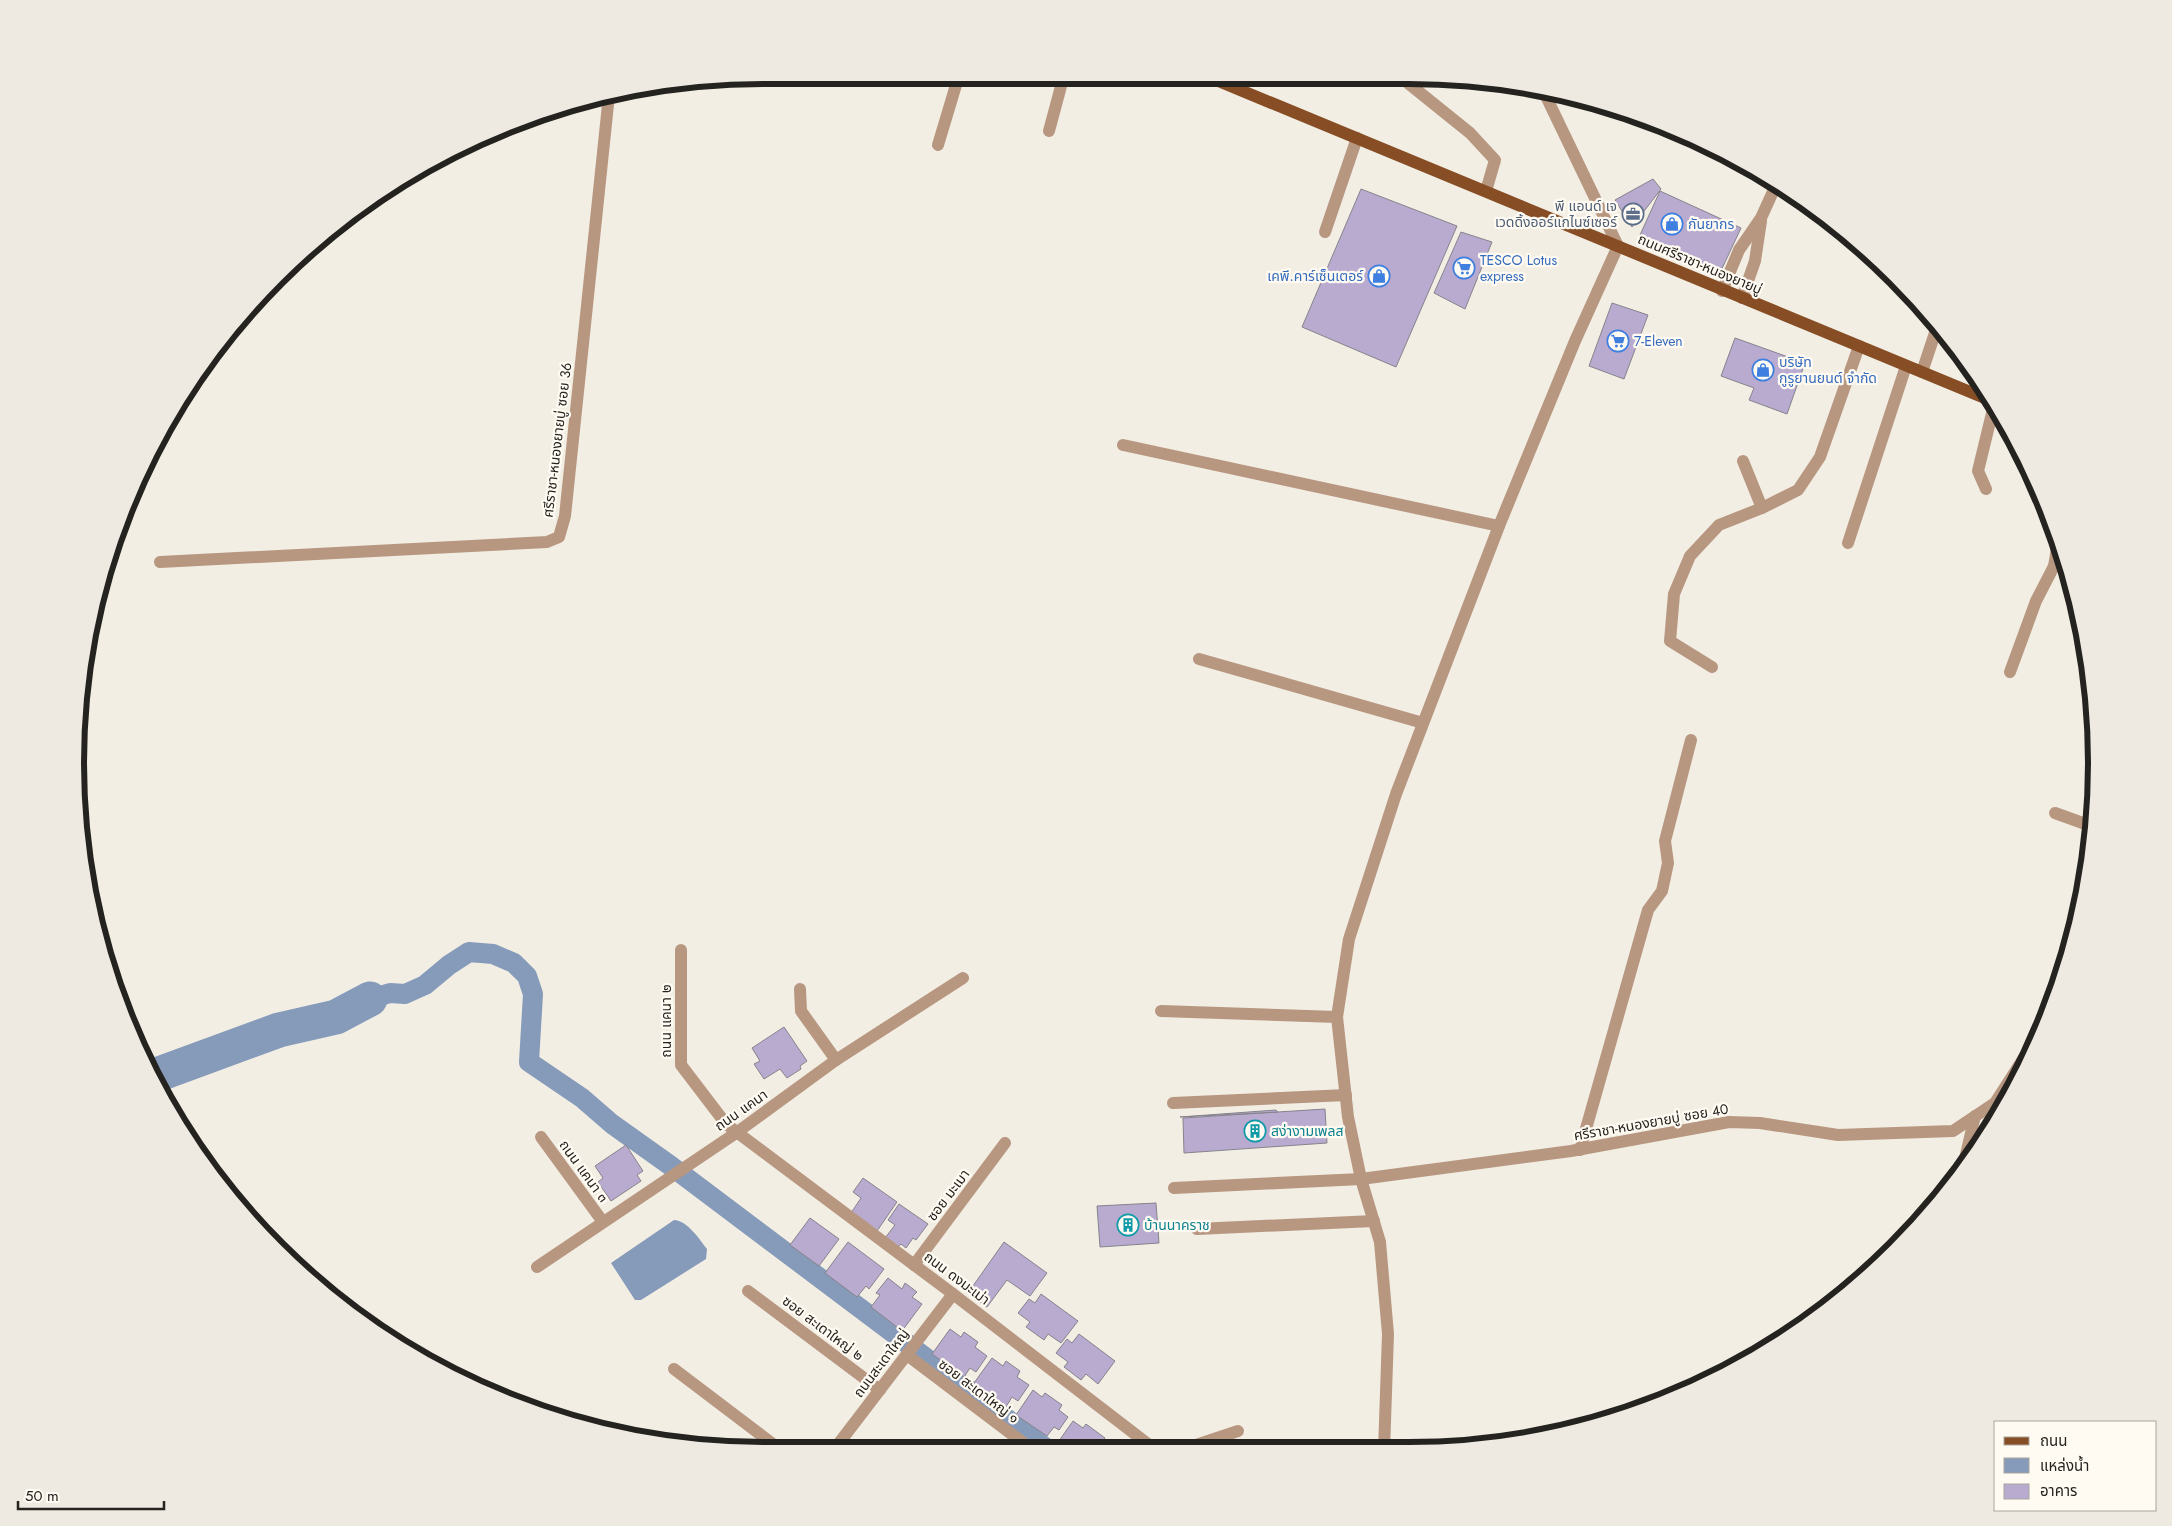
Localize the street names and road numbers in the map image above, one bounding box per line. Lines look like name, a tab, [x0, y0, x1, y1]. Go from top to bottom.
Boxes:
street label: ถนนศรีราชา-หนองยายบู่	[1635, 229, 1765, 299]
street label: ศรีราชา-หนองยายบู่ ซอย 36	[538, 361, 576, 519]
street label: ถนน แคนา ๒	[656, 984, 676, 1058]
street label: ถนน แคนา	[710, 1084, 772, 1136]
street label: ศรีราชา-หนองยายบู่ ซอย 40	[1572, 1099, 1730, 1145]
street label: ถนน แคนา ๓	[555, 1136, 613, 1206]
street label: ซอย มะเมา	[922, 1165, 974, 1225]
street label: ถนน ดงมะเม่า	[920, 1247, 994, 1309]
street label: ซอย สะเดาใหญ่ ๒	[778, 1291, 868, 1365]
street label: ถนนสะเดาใหญ่	[848, 1324, 914, 1402]
street label: ซอย สะเดาใหญ่ ๑	[935, 1354, 1023, 1428]

